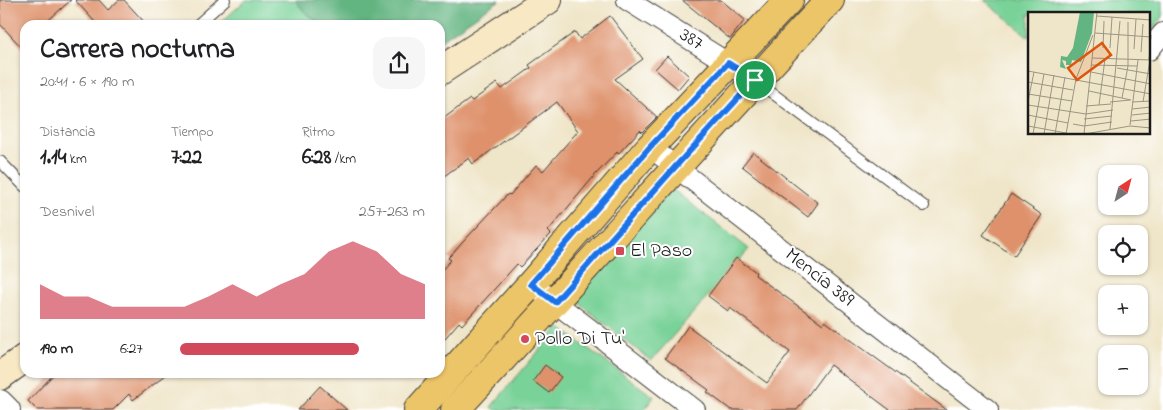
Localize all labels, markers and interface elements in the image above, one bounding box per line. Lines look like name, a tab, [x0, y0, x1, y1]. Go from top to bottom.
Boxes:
inset map	[1028, 12, 1150, 135]
street label: 387	[673, 21, 709, 59]
text: Carrera nocturna	[40, 30, 235, 71]
button: share	[373, 37, 425, 89]
pin	[734, 59, 776, 101]
icon: arrive	[741, 66, 769, 94]
text: 20:41 · 6 × 190 m	[40, 70, 134, 94]
text: Distancia	[40, 122, 95, 143]
text: Tiempo	[171, 122, 214, 143]
text: Ritmo	[302, 122, 335, 143]
text: 1.14	[40, 143, 66, 173]
text: 7:22	[171, 143, 202, 173]
text: 6:28	[302, 143, 331, 173]
text: km	[66, 149, 87, 170]
text: /km	[331, 149, 356, 170]
north arrow	[1098, 165, 1148, 215]
map controls	[1098, 165, 1148, 395]
text: Desnivel	[40, 200, 94, 224]
text: 257–263 m	[359, 200, 425, 224]
button: locate	[1098, 225, 1148, 275]
place label: El Paso	[630, 237, 692, 266]
street label: Mencía 389	[778, 242, 860, 314]
marker: El Paso	[614, 245, 626, 257]
button: +	[1098, 285, 1148, 335]
place label: Pollo Di Tu'	[535, 325, 624, 354]
marker: Pollo Di Tu'	[519, 333, 531, 345]
text: 190 m	[40, 337, 73, 361]
text: 6:27	[120, 337, 143, 361]
button: −	[1098, 345, 1148, 395]

